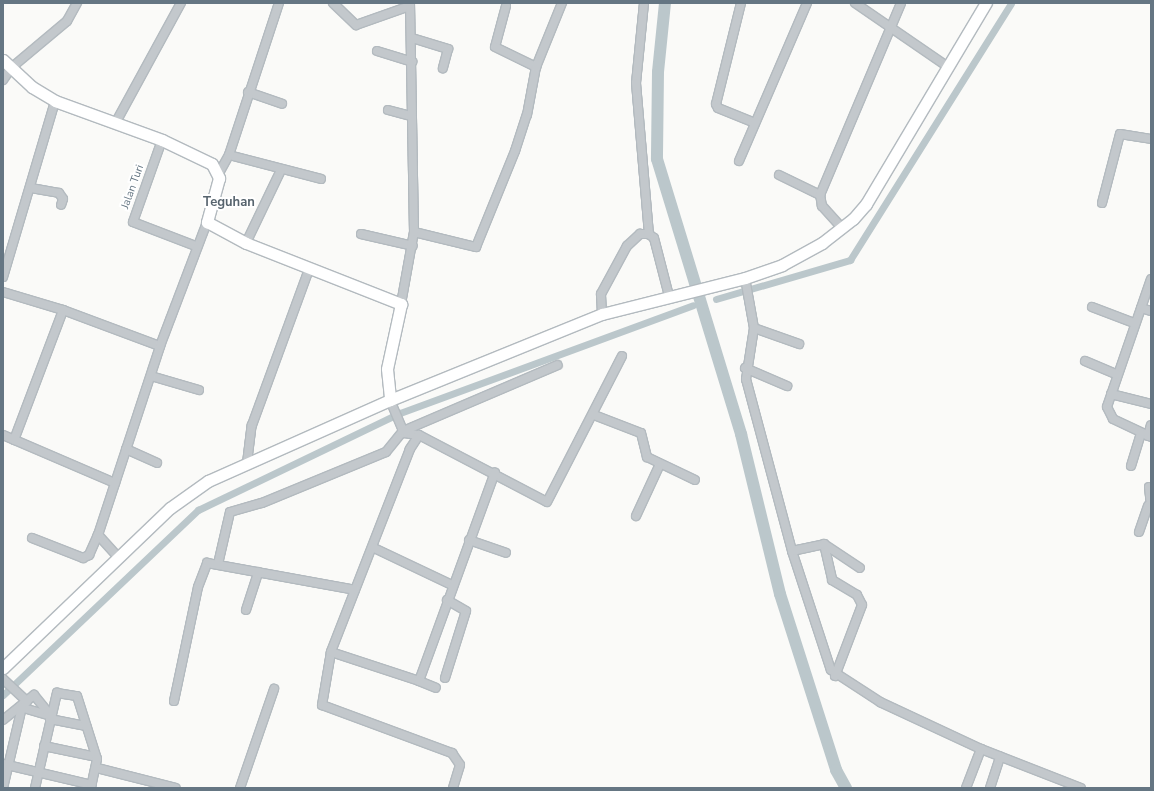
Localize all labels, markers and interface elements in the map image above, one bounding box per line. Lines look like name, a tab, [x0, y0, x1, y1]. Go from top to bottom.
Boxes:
street label: Jalan Turi	[119, 163, 147, 211]
district label: Teguhan	[203, 194, 255, 210]

